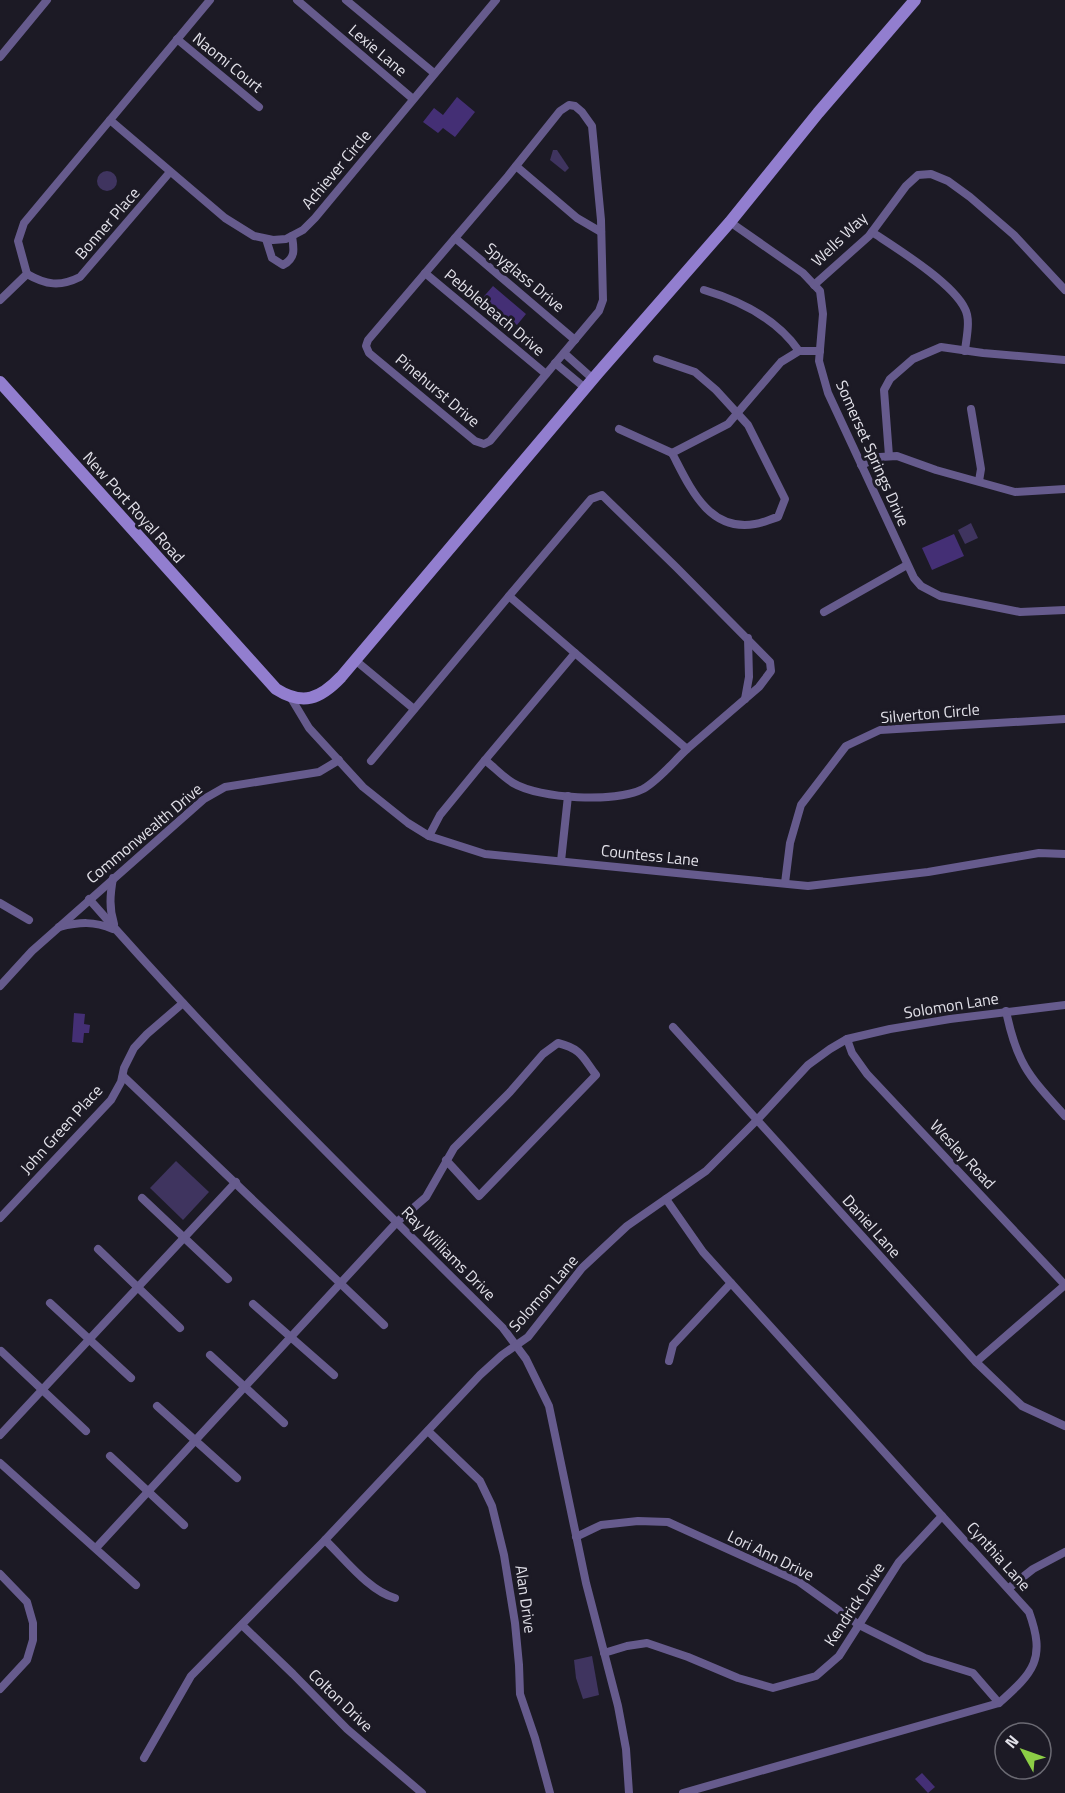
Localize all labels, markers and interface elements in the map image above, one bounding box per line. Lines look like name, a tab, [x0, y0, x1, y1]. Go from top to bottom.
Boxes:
street label: Lexie Lane	[343, 18, 413, 82]
street label: Naomi Court	[188, 26, 269, 98]
street label: Achiever Circle	[295, 124, 377, 214]
street label: Bonner Place	[69, 182, 145, 264]
street label: Wells Way	[806, 206, 873, 272]
street label: Spyglass Drive	[480, 236, 570, 318]
street label: Pebblebeach Drive	[440, 263, 550, 361]
street label: Pinehurst Drive	[391, 347, 485, 433]
street label: Somerset Springs Drive	[830, 376, 916, 530]
street label: New Port Royal Road	[77, 446, 191, 568]
street label: Silverton Circle	[879, 697, 981, 729]
street label: Commonwealth Drive	[81, 777, 207, 889]
street label: Countess Lane	[600, 838, 700, 872]
street label: Solomon Lane	[902, 986, 1000, 1024]
street label: John Green Place	[14, 1079, 108, 1179]
street label: Wesley Road	[925, 1114, 1001, 1194]
street label: Daniel Lane	[837, 1189, 907, 1263]
street label: Ray Williams Drive	[396, 1200, 502, 1306]
street label: Solomon Lane	[503, 1249, 583, 1337]
street label: Cynthia Lane	[961, 1516, 1037, 1596]
street label: Lori Ann Drive	[724, 1524, 818, 1586]
street label: Kendrick Drive	[818, 1557, 890, 1651]
street label: Alan Drive	[509, 1563, 543, 1635]
street label: Colton Drive	[303, 1663, 379, 1737]
north arrow	[993, 1721, 1053, 1781]
text: N	[999, 1729, 1024, 1753]

